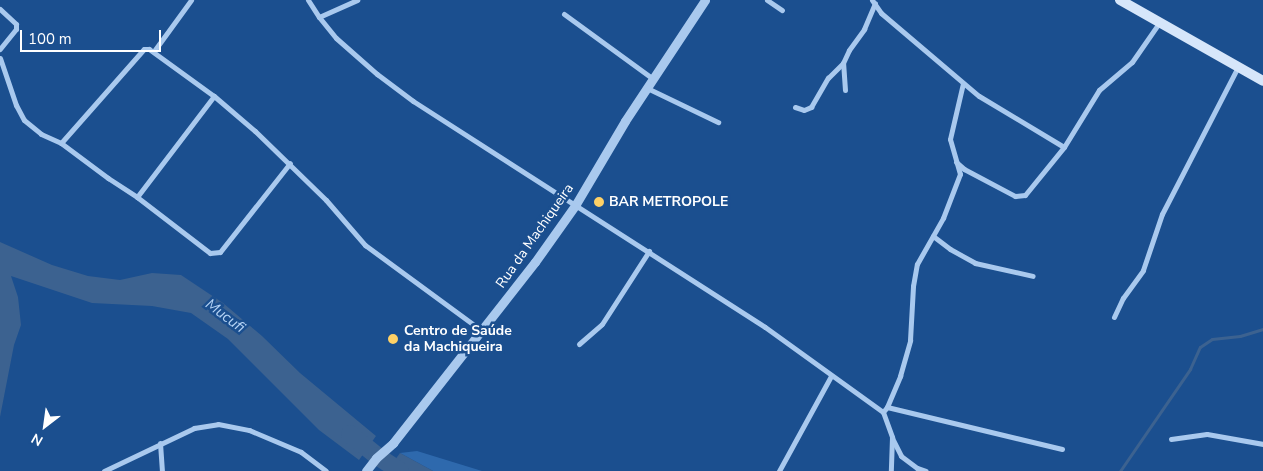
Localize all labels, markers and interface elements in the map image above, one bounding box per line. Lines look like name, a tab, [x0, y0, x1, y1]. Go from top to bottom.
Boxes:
scale bar	[22, 20, 164, 52]
text: 100 m	[28, 29, 72, 49]
street label: Rua da Machiqueira	[493, 181, 577, 291]
place label: BAR METROPOLE	[609, 194, 728, 210]
marker: BAR METROPOLE	[593, 196, 605, 208]
water label: Mucufi	[202, 295, 248, 337]
place label: Centro de Saúde da Machiqueira	[404, 323, 512, 356]
marker: Centro de Saúde da Machiqueira	[386, 332, 400, 346]
north arrow	[20, 401, 70, 451]
text: N	[28, 429, 47, 450]

